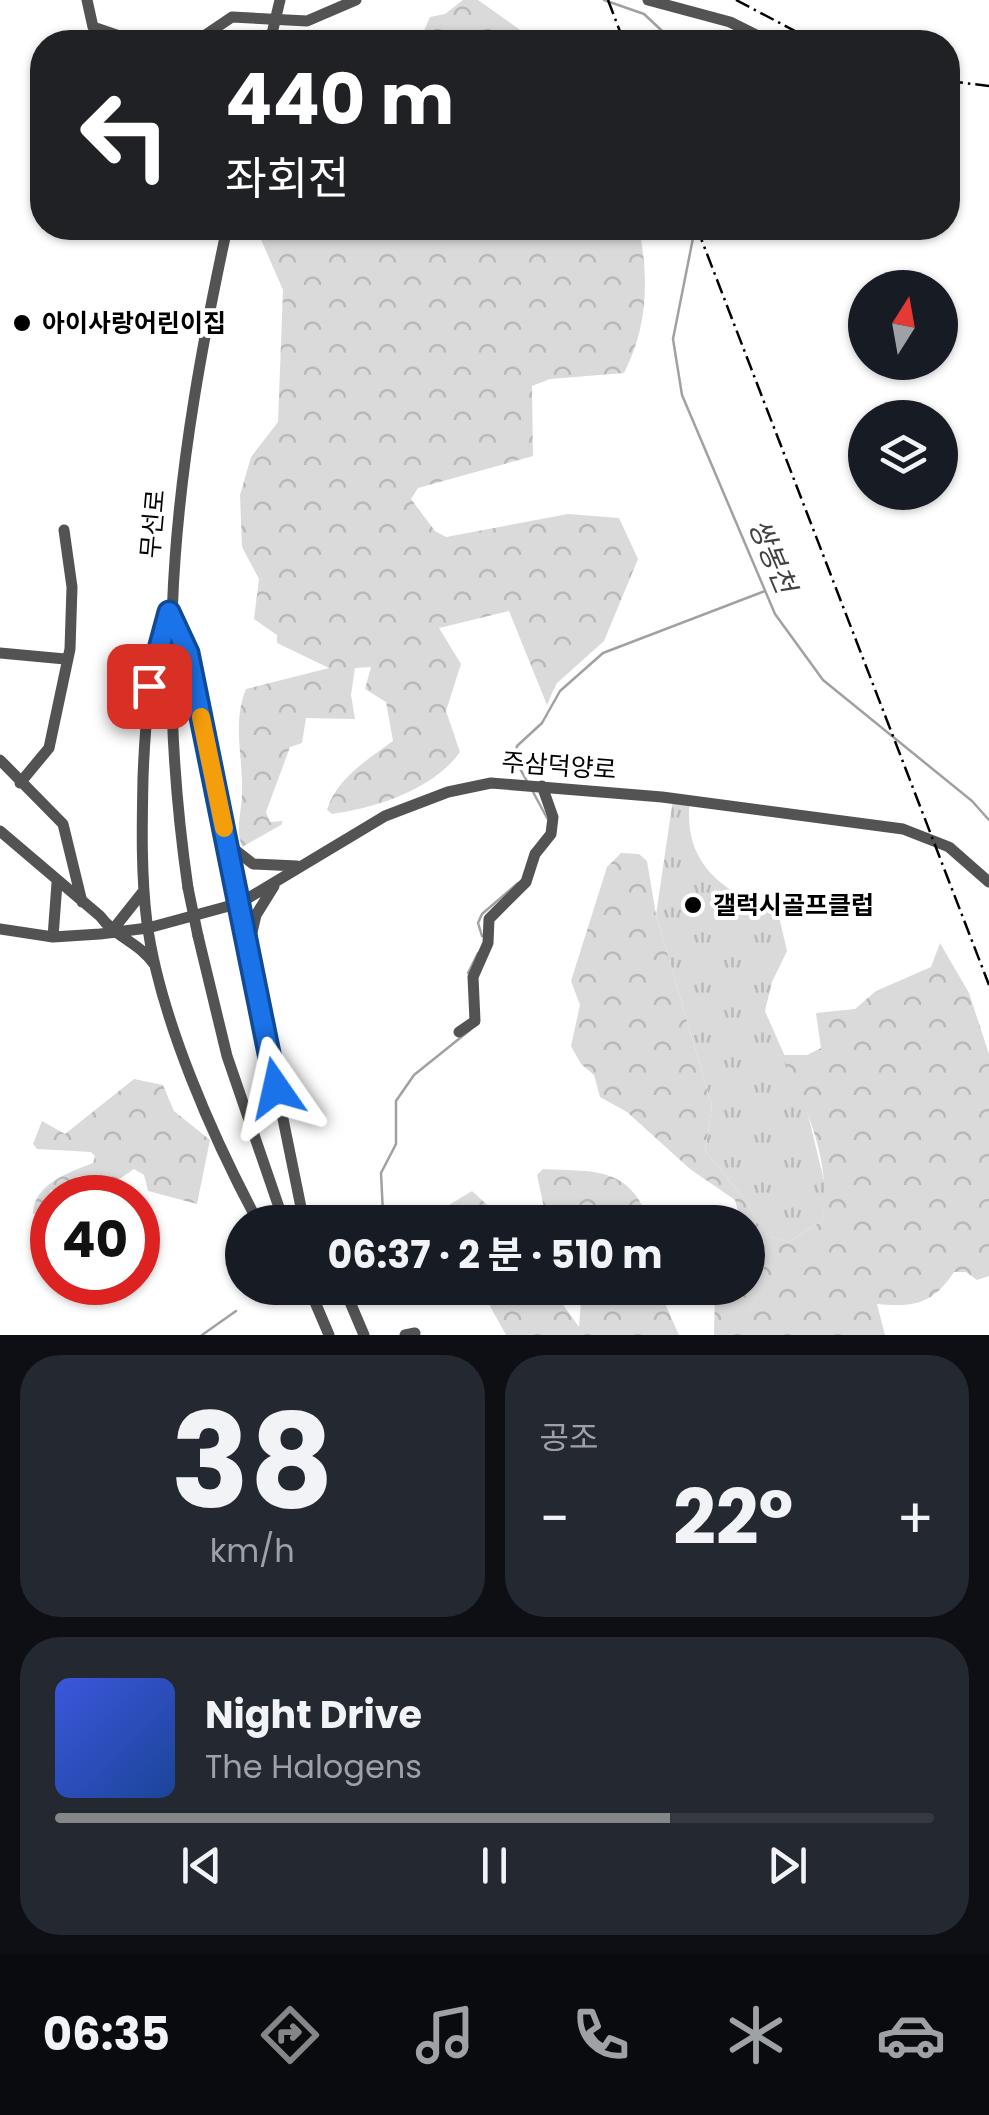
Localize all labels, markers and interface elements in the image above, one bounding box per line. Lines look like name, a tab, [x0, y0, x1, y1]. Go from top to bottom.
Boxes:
text: 440 m	[225, 50, 454, 149]
icon: left	[60, 70, 190, 200]
text: 좌회전	[225, 147, 349, 210]
north arrow	[848, 270, 958, 380]
map controls	[848, 270, 958, 510]
place label: 아이사랑어린이집	[42, 306, 226, 341]
marker: 아이사랑어린이집	[11, 312, 33, 334]
button: layers	[848, 400, 958, 510]
street label: 무선로	[133, 488, 173, 560]
water label: 쌍봉천	[739, 513, 806, 602]
pin	[107, 644, 192, 729]
icon: arrive	[122, 659, 177, 714]
street label: 주삼덕양로	[500, 745, 618, 787]
place label: 갤럭시골프클럽	[713, 888, 874, 923]
marker: 갤럭시골프클럽	[682, 894, 704, 916]
position arrow	[224, 1036, 328, 1140]
speed limit sign: 40	[30, 1175, 160, 1305]
text: 06:37 · 2 분 · 510 m	[328, 1228, 662, 1281]
text: 38	[171, 1370, 334, 1553]
text: 공조	[540, 1415, 598, 1460]
text: 22°	[673, 1465, 793, 1570]
text: −	[540, 1480, 570, 1557]
text: +	[896, 1480, 934, 1557]
text: km/h	[210, 1528, 295, 1573]
text: Night Drive	[205, 1688, 422, 1741]
text: The Halogens	[205, 1744, 422, 1789]
icon: previous	[174, 1838, 229, 1893]
icon: pause	[467, 1838, 522, 1893]
icon: next	[760, 1838, 815, 1893]
icon: directions	[255, 2000, 325, 2070]
icon: music	[410, 2000, 480, 2070]
icon: phone	[566, 2000, 636, 2070]
icon: climate	[721, 2000, 791, 2070]
icon: car	[876, 2000, 946, 2070]
text: 06:35	[43, 2003, 170, 2066]

